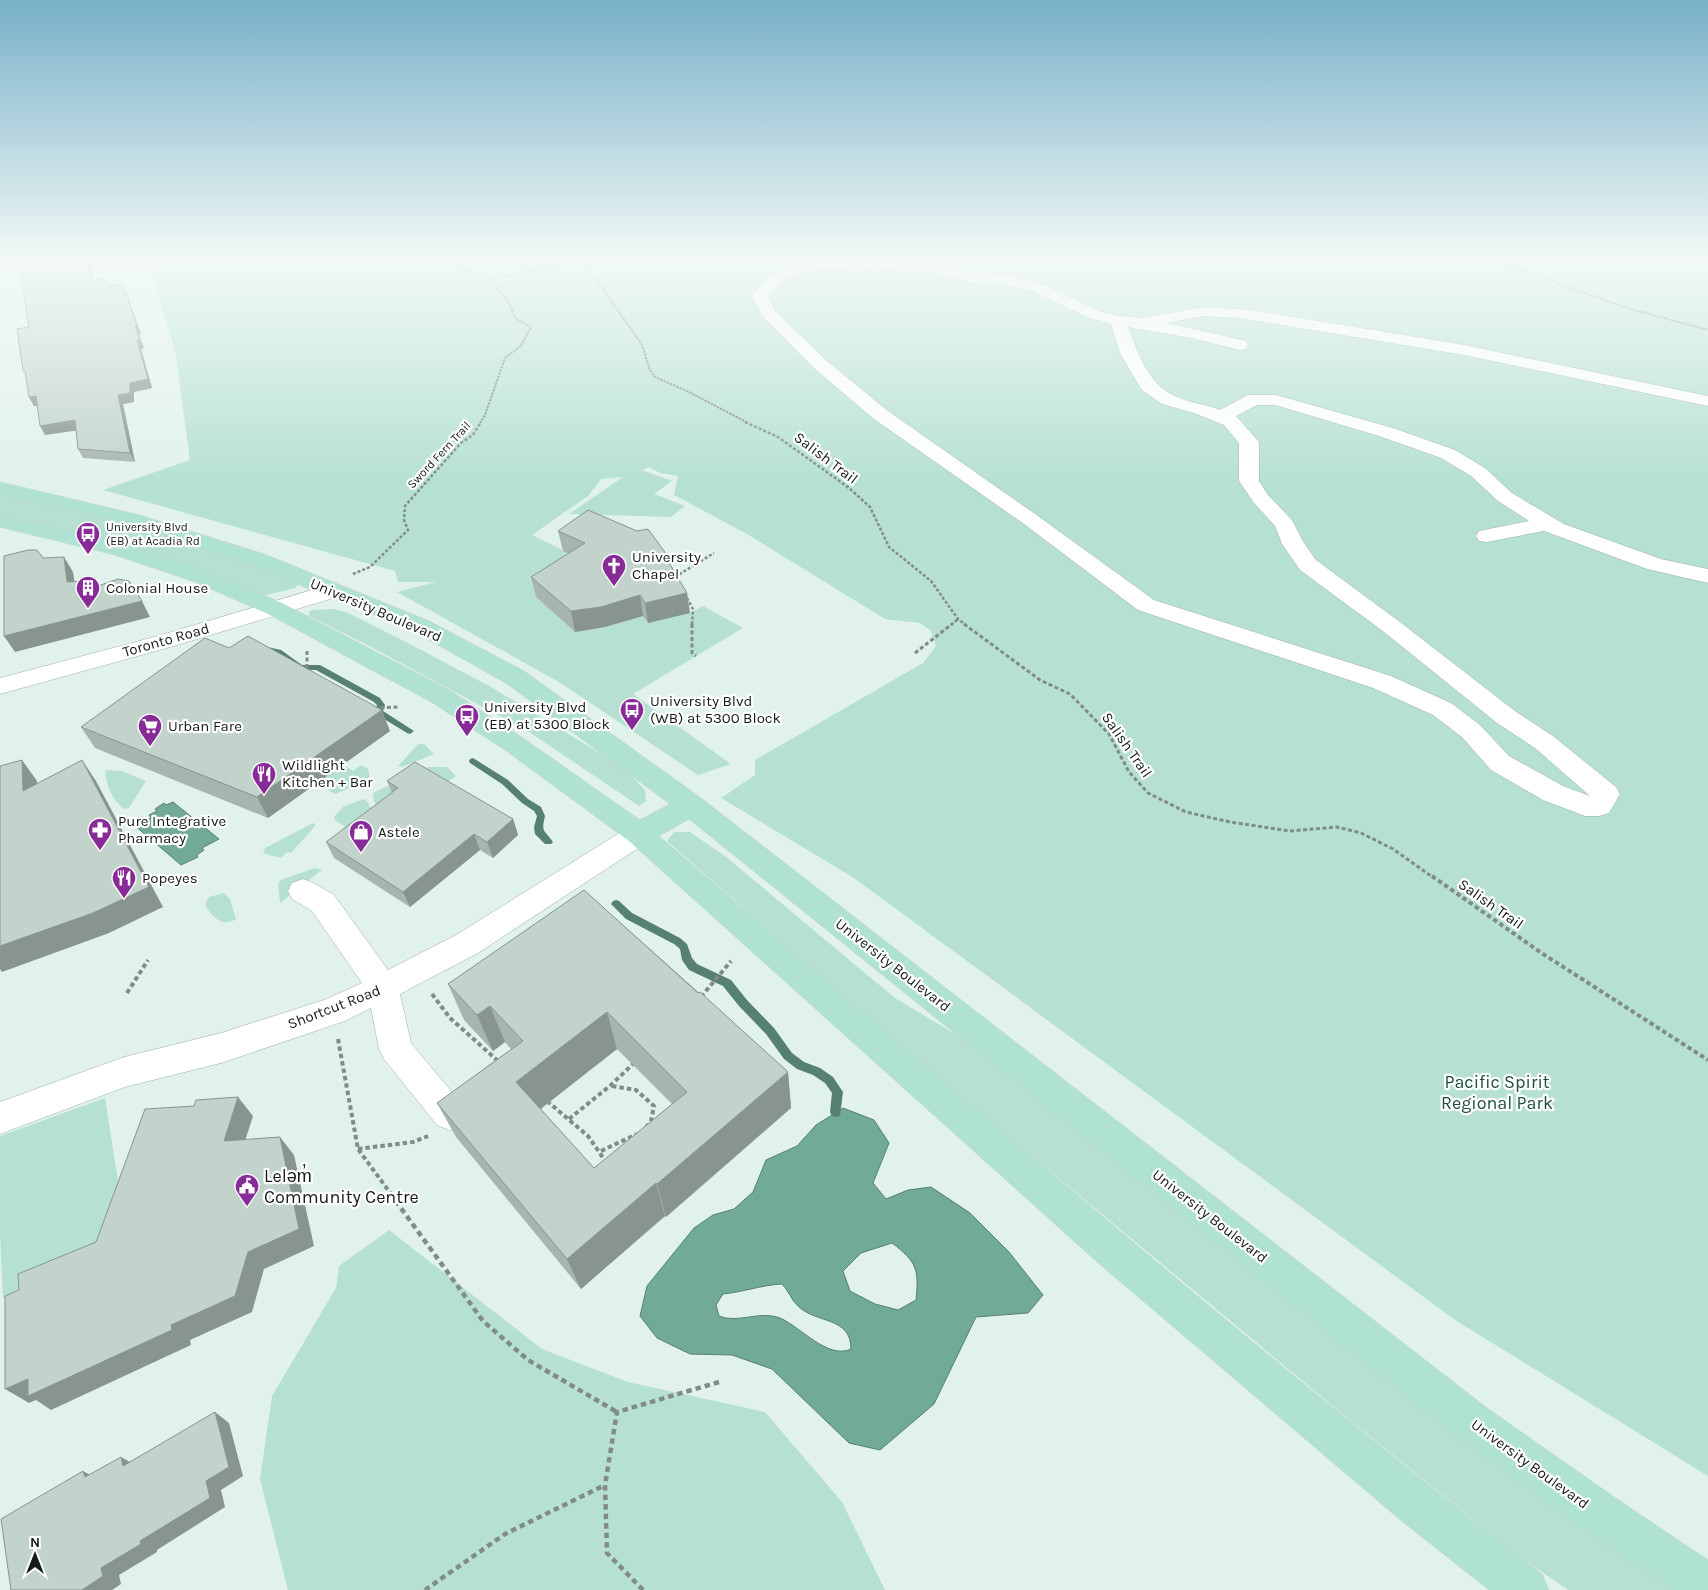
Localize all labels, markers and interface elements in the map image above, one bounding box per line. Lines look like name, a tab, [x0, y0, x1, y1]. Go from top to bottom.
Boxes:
street label: Sword Fern Trail	[404, 419, 474, 491]
street label: Salish Trail	[791, 428, 861, 488]
place label: University Blvd (EB) at Acadia Rd	[106, 520, 200, 548]
bus stop icon: University Blvd (EB) at Acadia Rd	[75, 521, 101, 555]
place label: University Chapel	[632, 548, 701, 583]
church icon: University Chapel	[601, 553, 627, 587]
street label: University Boulevard	[308, 574, 444, 646]
building icon: Colonial House	[75, 575, 101, 609]
place label: Colonial House	[106, 579, 208, 597]
street label: Toronto Road	[121, 619, 211, 661]
place label: University Blvd (WB) at 5300 Block	[650, 692, 781, 727]
bus stop icon: University Blvd (WB) at 5300 Block	[619, 697, 645, 731]
place label: University Blvd (EB) at 5300 Block	[484, 698, 610, 733]
bus stop icon: University Blvd (EB) at 5300 Block	[454, 703, 480, 737]
street label: Salish Trail	[1098, 709, 1156, 781]
supermarket icon: Urban Fare	[137, 713, 163, 747]
place label: Urban Fare	[168, 717, 242, 735]
place label: Wildlight Kitchen + Bar	[282, 756, 373, 791]
restaurant icon: Wildlight Kitchen + Bar	[251, 761, 277, 795]
place label: Pure Integrative Pharmacy	[118, 812, 226, 847]
pharmacy icon: Pure Integrative Pharmacy	[87, 817, 113, 851]
shop icon: Astele	[348, 819, 374, 853]
place label: Astele	[378, 823, 420, 841]
restaurant icon: Popeyes	[111, 865, 137, 899]
place label: Popeyes	[142, 869, 198, 887]
street label: Salish Trail	[1455, 875, 1527, 933]
street label: University Boulevard	[832, 914, 954, 1016]
street label: Shortcut Road	[285, 981, 383, 1033]
park label: Pacific Spirit Regional Park	[1441, 1071, 1553, 1114]
place label: Leləm̓ Community Centre	[264, 1164, 419, 1208]
street label: University Boulevard	[1149, 1165, 1271, 1267]
public building icon: Leləm̓ Community Centre	[234, 1173, 260, 1207]
street label: University Boulevard	[1468, 1415, 1592, 1513]
north arrow	[10, 1530, 60, 1580]
text: N	[30, 1534, 40, 1551]

